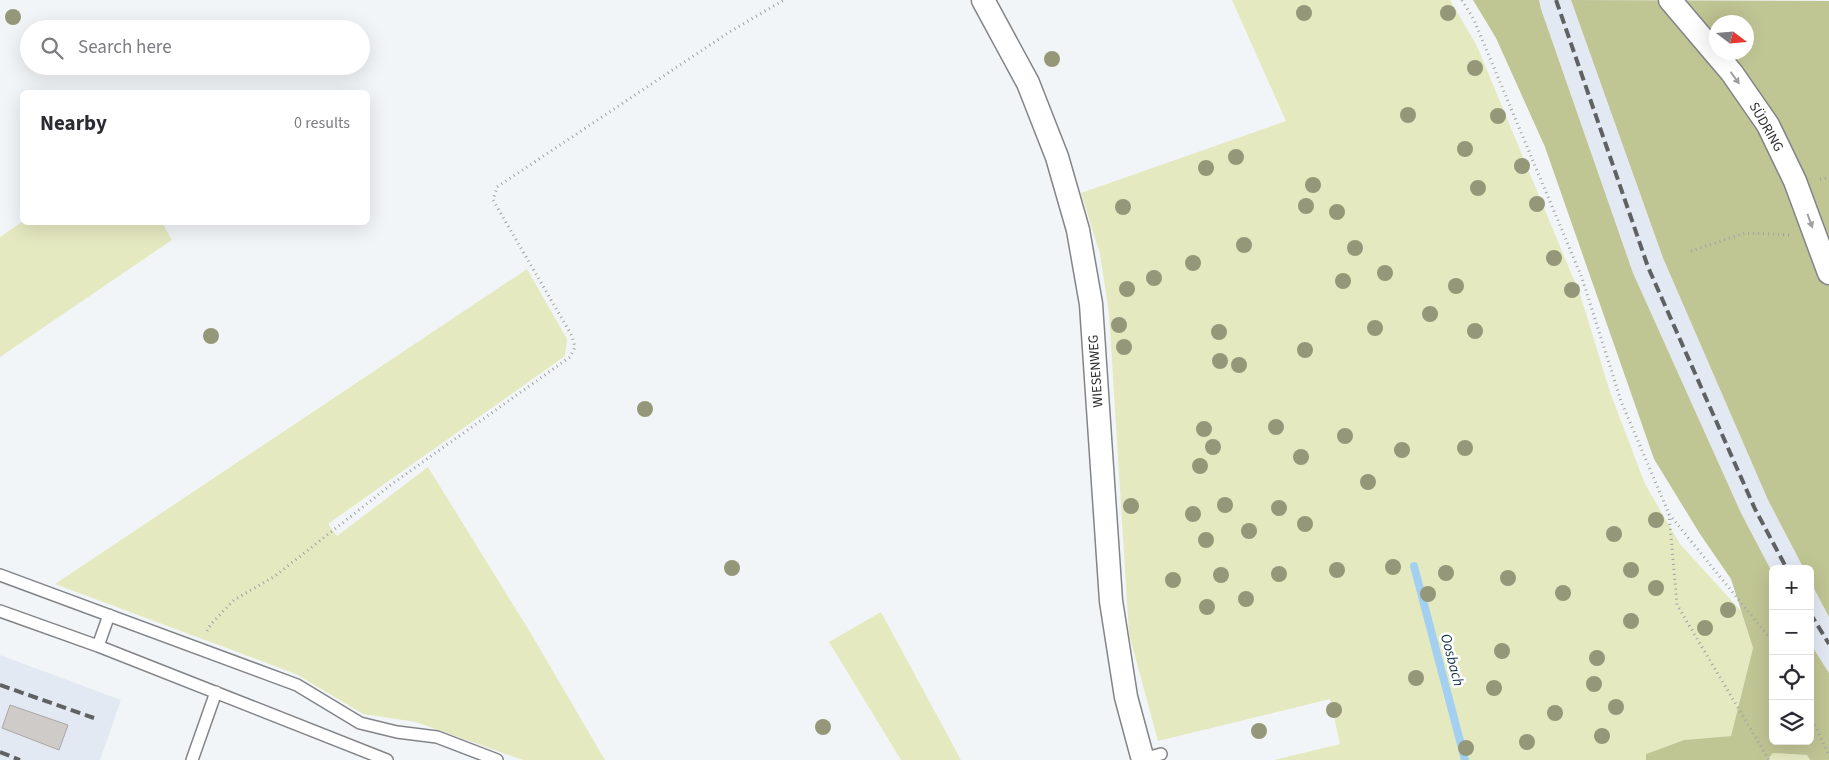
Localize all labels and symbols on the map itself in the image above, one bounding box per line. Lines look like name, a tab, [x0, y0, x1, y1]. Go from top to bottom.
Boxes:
north arrow	[1709, 15, 1754, 60]
one-way arrow	[1730, 71, 1740, 84]
street label: SÜDRING	[1744, 98, 1788, 156]
one-way arrow	[1807, 213, 1814, 228]
street label: WIESENWEG	[1083, 334, 1109, 408]
water label: Oosbach	[1435, 631, 1469, 689]

